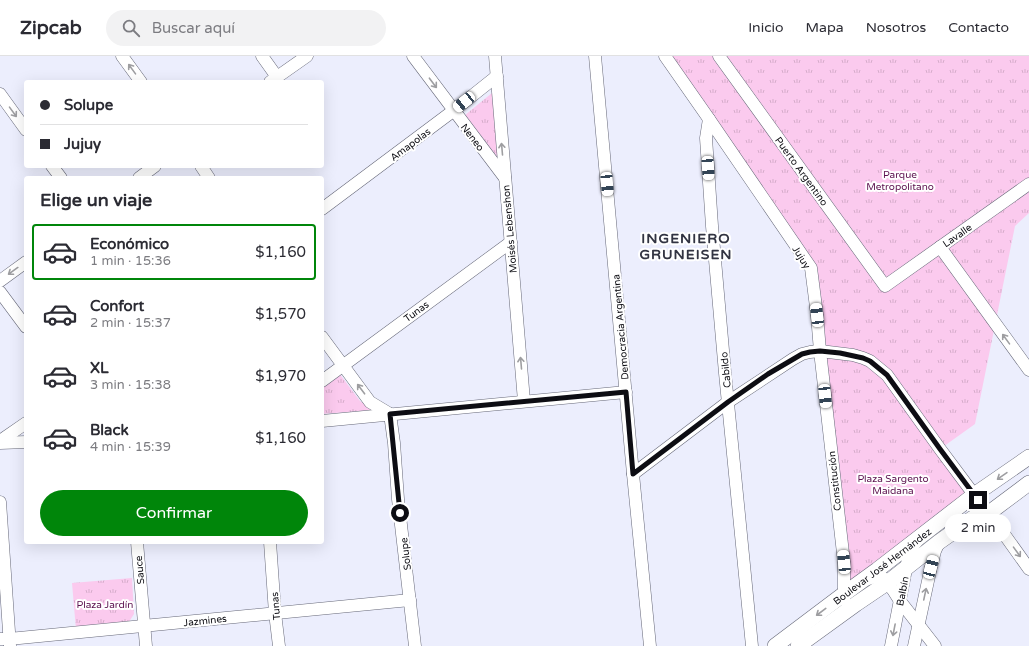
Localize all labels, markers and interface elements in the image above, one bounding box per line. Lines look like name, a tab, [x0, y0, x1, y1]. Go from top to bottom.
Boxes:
search box	[106, 10, 386, 46]
text: Zipcab	[20, 17, 82, 39]
icon: search	[120, 17, 142, 39]
text: Buscar aquí	[152, 19, 235, 37]
text: Inicio	[748, 19, 784, 36]
text: Mapa	[806, 19, 844, 36]
text: Nosotros	[866, 19, 926, 36]
text: Contacto	[948, 19, 1009, 36]
one-way arrow	[128, 64, 136, 75]
one-way arrow	[429, 78, 437, 89]
car	[451, 90, 477, 114]
text: Solupe	[64, 96, 113, 114]
one-way arrow	[9, 106, 17, 117]
street label: Neneo	[458, 121, 486, 154]
street label: Amapolas	[388, 126, 433, 164]
text: Jujuy	[64, 135, 101, 153]
street label: Puerto Argentino	[772, 135, 830, 208]
one-way arrow	[499, 143, 506, 156]
car	[701, 156, 715, 180]
park label: Parque Metropolitano	[866, 169, 934, 193]
car	[600, 172, 614, 196]
street label: Moisés Lebenshon	[500, 184, 520, 274]
text: Elige un viaje	[40, 189, 152, 211]
street label: Lavalle	[941, 221, 975, 250]
district label: INGENIERO GRUNEISEN	[639, 230, 733, 263]
icon: car	[42, 234, 78, 270]
text: Económico	[90, 235, 169, 253]
text: $1,160	[255, 243, 306, 261]
street label: Jujuy	[790, 244, 813, 272]
text: 1 min · 15:36	[90, 253, 171, 269]
one-way arrow	[8, 267, 19, 275]
street label: Democracia Argentina	[610, 274, 632, 380]
icon: car	[42, 296, 78, 332]
text: Confort	[90, 297, 144, 315]
street label: Tunas	[402, 299, 432, 325]
car	[810, 302, 824, 328]
text: $1,570	[255, 305, 306, 323]
text: 2 min · 15:37	[90, 315, 171, 331]
one-way arrow	[1002, 333, 1010, 344]
street label: Cabildo	[718, 351, 734, 389]
one-way arrow	[517, 357, 524, 370]
icon: car	[42, 358, 78, 394]
text: XL	[90, 359, 109, 377]
text: $1,970	[255, 367, 306, 385]
text: 3 min · 15:38	[90, 377, 171, 393]
car	[818, 383, 832, 409]
one-way arrow	[357, 384, 365, 395]
icon: car	[42, 420, 78, 456]
text: Black	[90, 421, 129, 439]
text: $1,160	[255, 429, 306, 447]
text: 4 min · 15:39	[90, 439, 171, 455]
street label: Constitución	[826, 450, 844, 511]
one-way arrow	[996, 472, 1007, 480]
park label: Plaza Sargento Maidana	[857, 473, 929, 497]
button: Confirmar	[40, 490, 308, 536]
route end	[969, 491, 987, 509]
route start	[391, 504, 409, 522]
callout: 2 min	[945, 514, 1011, 542]
text: 2 min	[961, 520, 995, 536]
street label: Boulevar José Hernández	[831, 526, 934, 608]
street label: Solupe	[398, 537, 414, 571]
one-way arrow	[1013, 547, 1021, 558]
car	[837, 549, 851, 575]
car	[922, 554, 940, 580]
street label: Sauce	[133, 555, 147, 585]
street label: Balbín	[894, 575, 912, 607]
one-way arrow	[921, 588, 929, 601]
street label: Tunas	[269, 591, 283, 620]
park label: Plaza Jardín	[77, 599, 133, 611]
one-way arrow	[815, 607, 826, 616]
street label: Jazmines	[183, 613, 228, 629]
one-way arrow	[890, 623, 898, 636]

